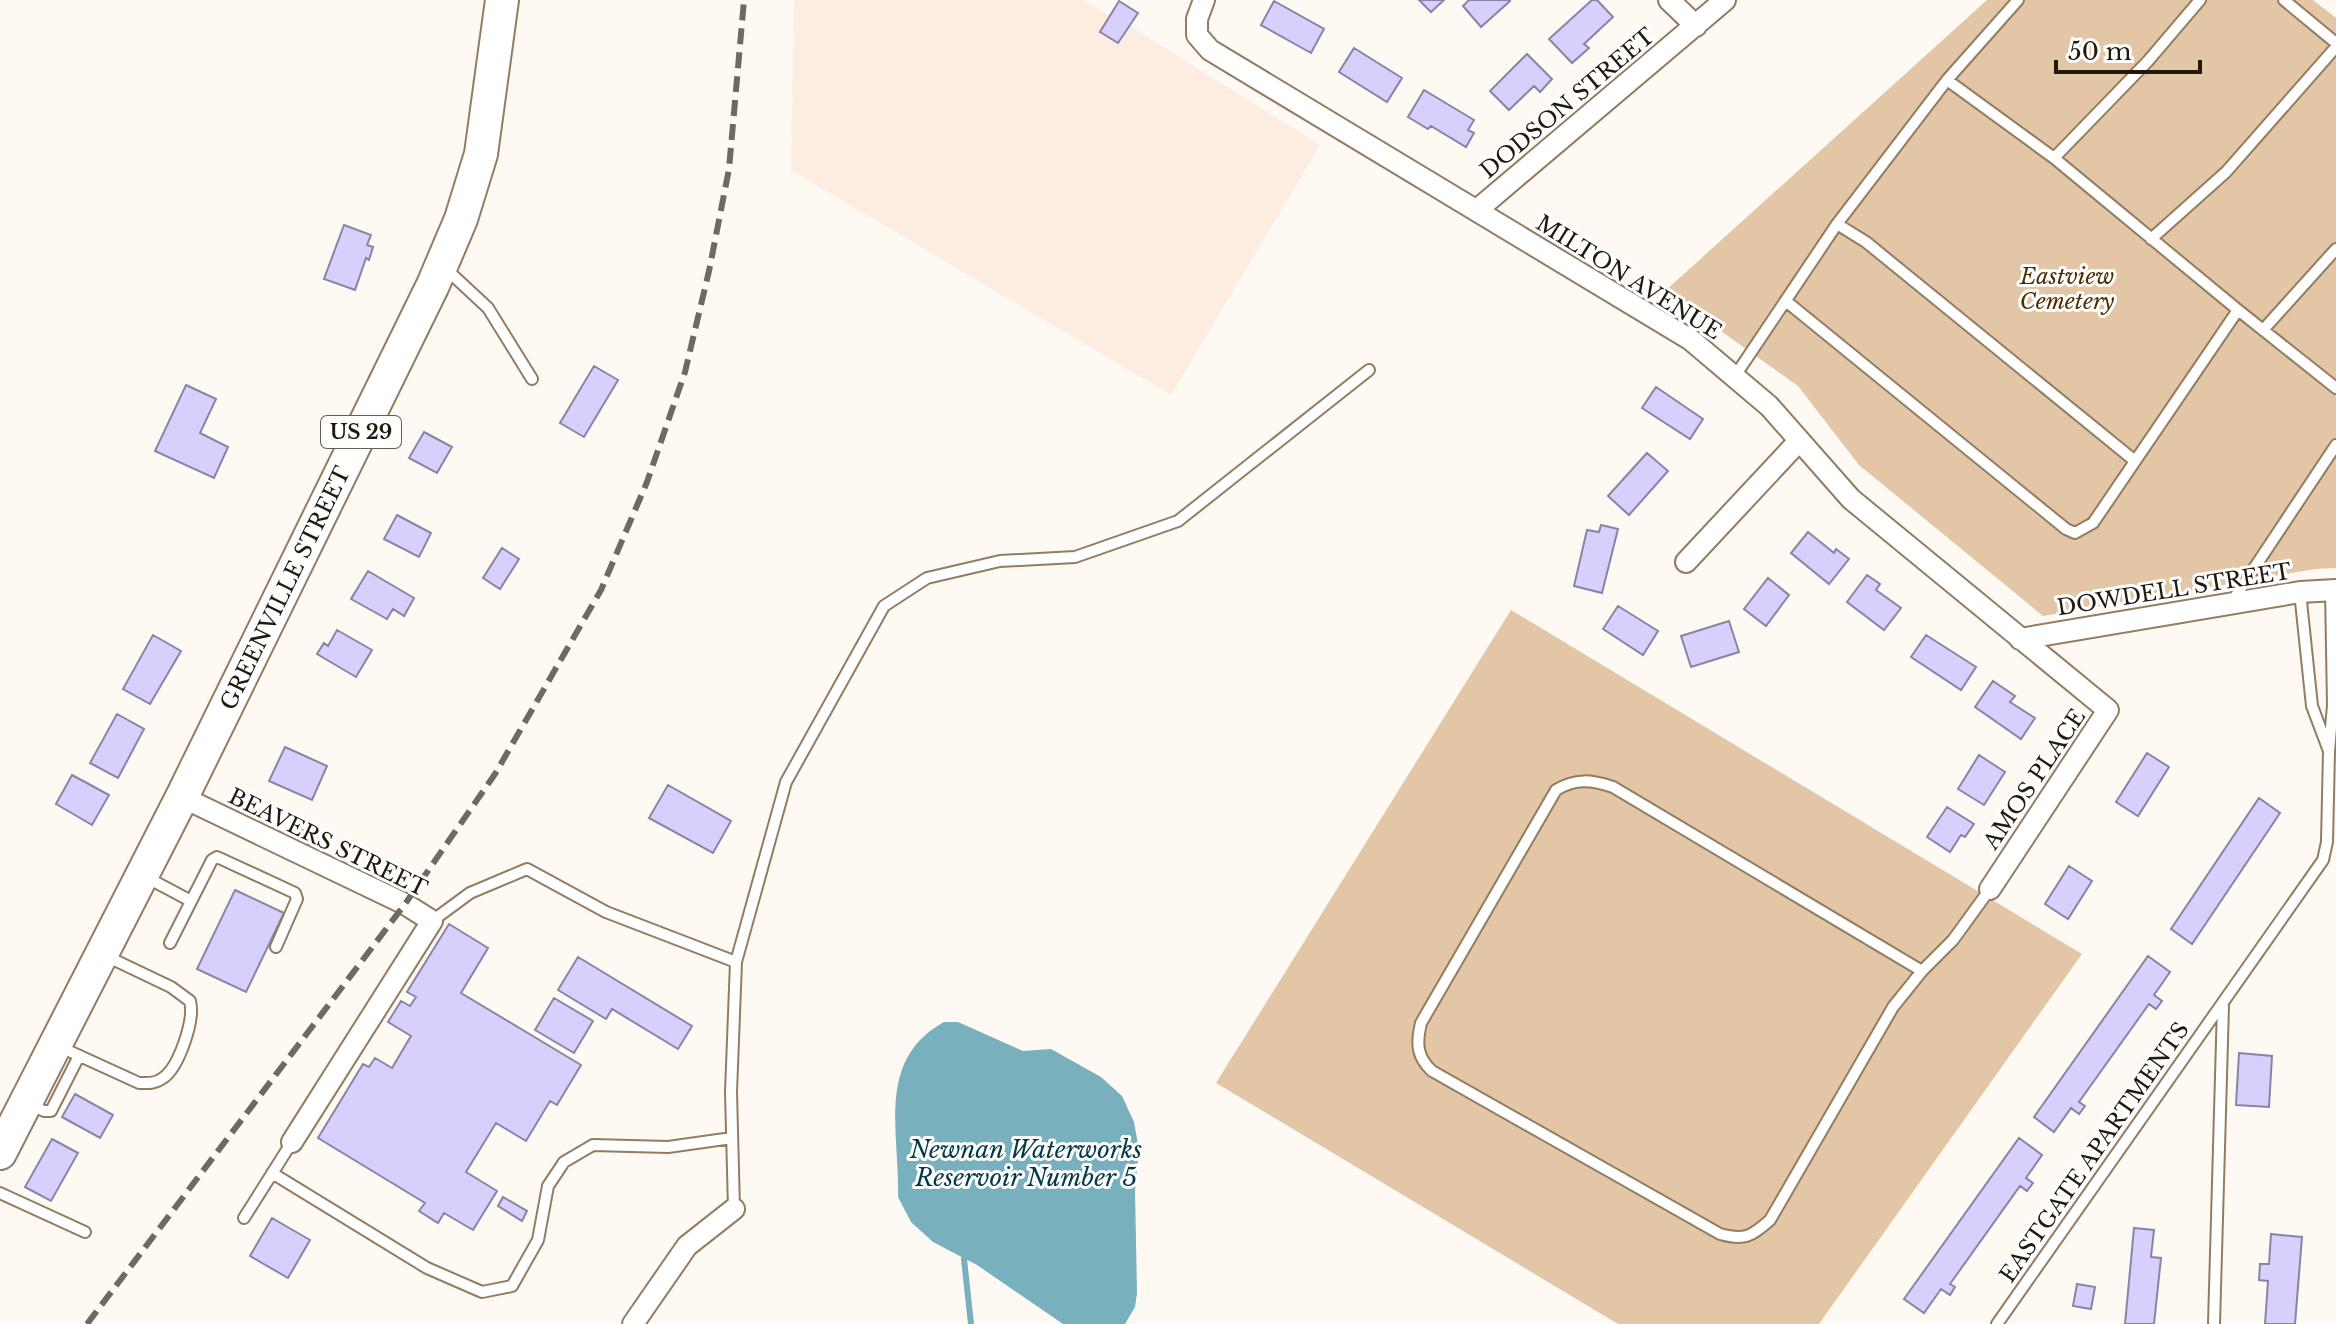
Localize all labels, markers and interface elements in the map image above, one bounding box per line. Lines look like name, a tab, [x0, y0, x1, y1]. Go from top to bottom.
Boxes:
street label: DODSON STREET	[1475, 22, 1660, 184]
scale bar	[2056, 24, 2200, 74]
text: 50 m	[2068, 37, 2132, 66]
street label: MILTON AVENUE	[1531, 209, 1726, 345]
park label: Eastview Cemetery	[2019, 263, 2115, 315]
road number: US 29	[321, 416, 401, 448]
street label: GREENVILLE STREET	[215, 462, 356, 714]
street label: DOWDELL STREET	[2055, 558, 2294, 621]
street label: AMOS PLACE	[1977, 704, 2091, 855]
street label: BEAVERS STREET	[224, 783, 432, 902]
street label: EASTGATE APARTMENTS	[1994, 1017, 2195, 1288]
water label: Newnan Waterworks Reservoir Number 5	[909, 1135, 1142, 1192]

